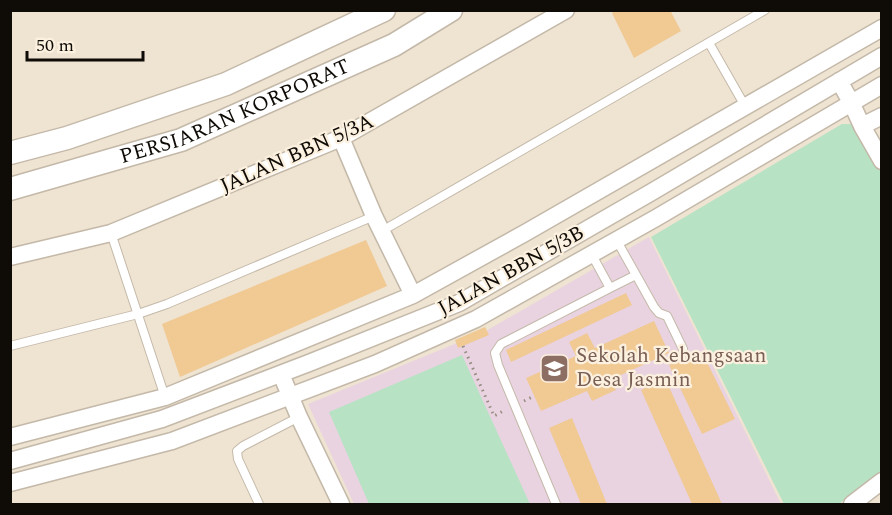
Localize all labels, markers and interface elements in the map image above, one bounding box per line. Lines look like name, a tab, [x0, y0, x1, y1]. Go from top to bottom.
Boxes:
scale bar	[27, 24, 142, 62]
text: 50 m	[36, 32, 74, 59]
street label: PERSIARAN KORPORAT	[116, 51, 355, 173]
street label: JALAN BBN 5/3A	[215, 106, 379, 202]
street label: JALAN BBN 5/3B	[432, 217, 590, 325]
place label: Sekolah Kebangsaan Desa Jasmin	[576, 340, 766, 396]
school or university icon: Sekolah Kebangsaan Desa Jasmin	[539, 352, 571, 384]

